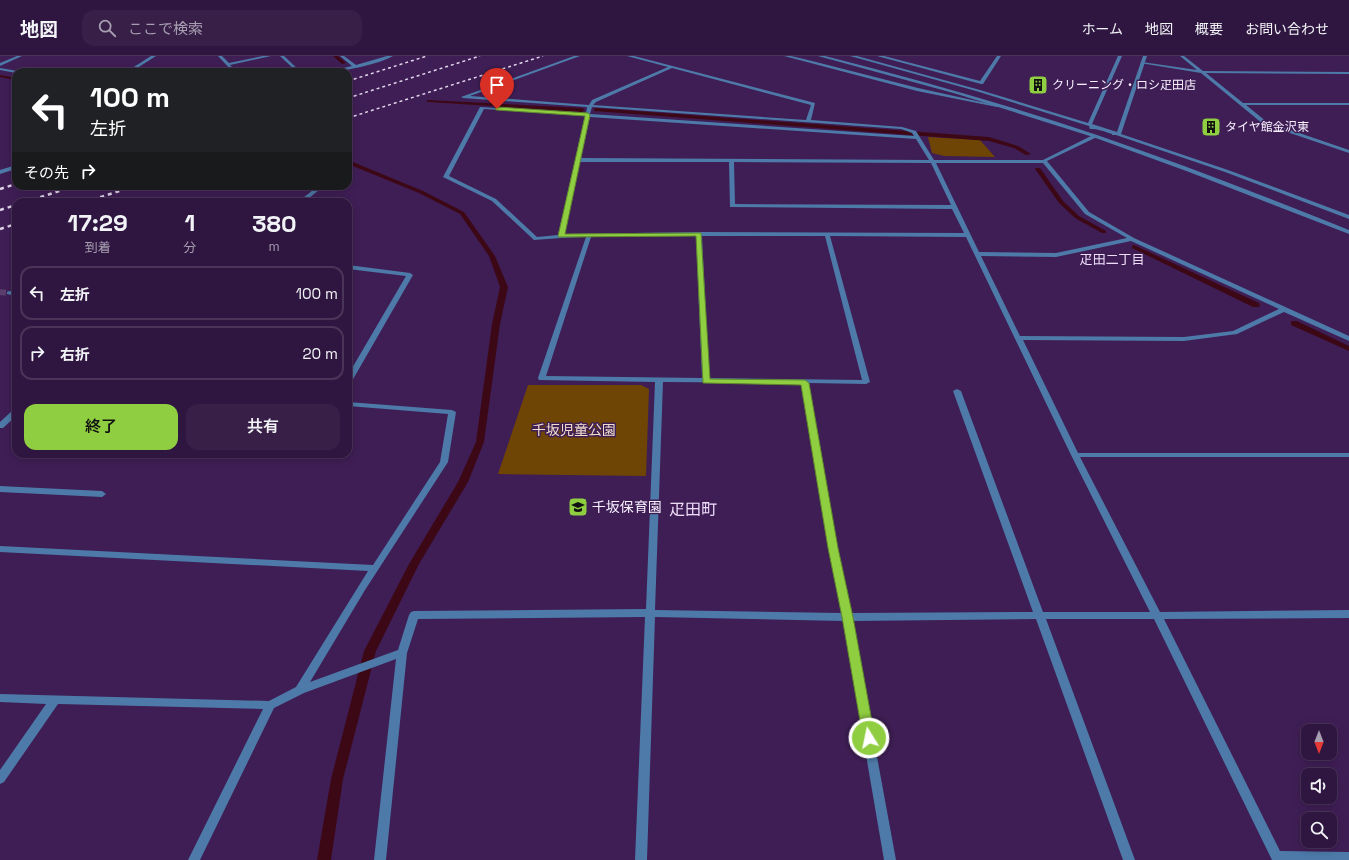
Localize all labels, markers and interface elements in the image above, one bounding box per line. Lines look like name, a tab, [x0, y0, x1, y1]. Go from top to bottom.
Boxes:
search box	[82, 10, 362, 46]
text: 地図	[20, 17, 58, 42]
icon: search	[96, 17, 118, 39]
text: ここで検索	[128, 19, 203, 38]
text: ホーム	[1081, 20, 1123, 38]
text: 地図	[1145, 20, 1173, 38]
text: 概要	[1195, 20, 1223, 38]
text: お問い合わせ	[1245, 20, 1329, 38]
pin	[480, 68, 514, 109]
icon: arrive	[486, 74, 508, 96]
building icon: クリーニング・ロシ疋田店	[1027, 74, 1049, 96]
place label: クリーニング・ロシ疋田店	[1052, 77, 1196, 93]
text: 100 m	[90, 79, 170, 115]
icon: left	[24, 84, 76, 136]
building icon: タイヤ館金沢東	[1200, 116, 1222, 138]
text: 左折	[90, 117, 126, 140]
place label: タイヤ館金沢東	[1225, 119, 1309, 135]
icon: right	[77, 160, 99, 182]
text: その先	[24, 163, 69, 182]
text: 17:29	[68, 207, 128, 238]
text: 1	[184, 207, 195, 238]
text: 380	[252, 208, 296, 239]
text: m	[269, 238, 280, 255]
text: 到着	[85, 239, 111, 256]
text: 分	[183, 239, 196, 256]
district label: 疋田二丁目	[1079, 251, 1145, 268]
icon: left	[26, 282, 48, 304]
text: 100 m	[296, 284, 338, 303]
text: 左折	[60, 285, 90, 304]
icon: right	[26, 342, 48, 364]
text: 20 m	[303, 344, 338, 363]
text: 右折	[60, 345, 90, 364]
button: 終了	[24, 404, 178, 450]
button: 共有	[186, 404, 340, 450]
park label: 千坂児童公園	[532, 421, 616, 439]
school or university icon: 千坂保育園	[567, 496, 589, 518]
place label: 千坂保育園	[592, 498, 662, 516]
district label: 疋田町	[669, 499, 717, 520]
position arrow	[848, 717, 890, 759]
north arrow	[1301, 724, 1337, 760]
map controls	[1301, 724, 1337, 848]
button: sound	[1301, 768, 1337, 804]
button: search	[1301, 812, 1337, 848]

